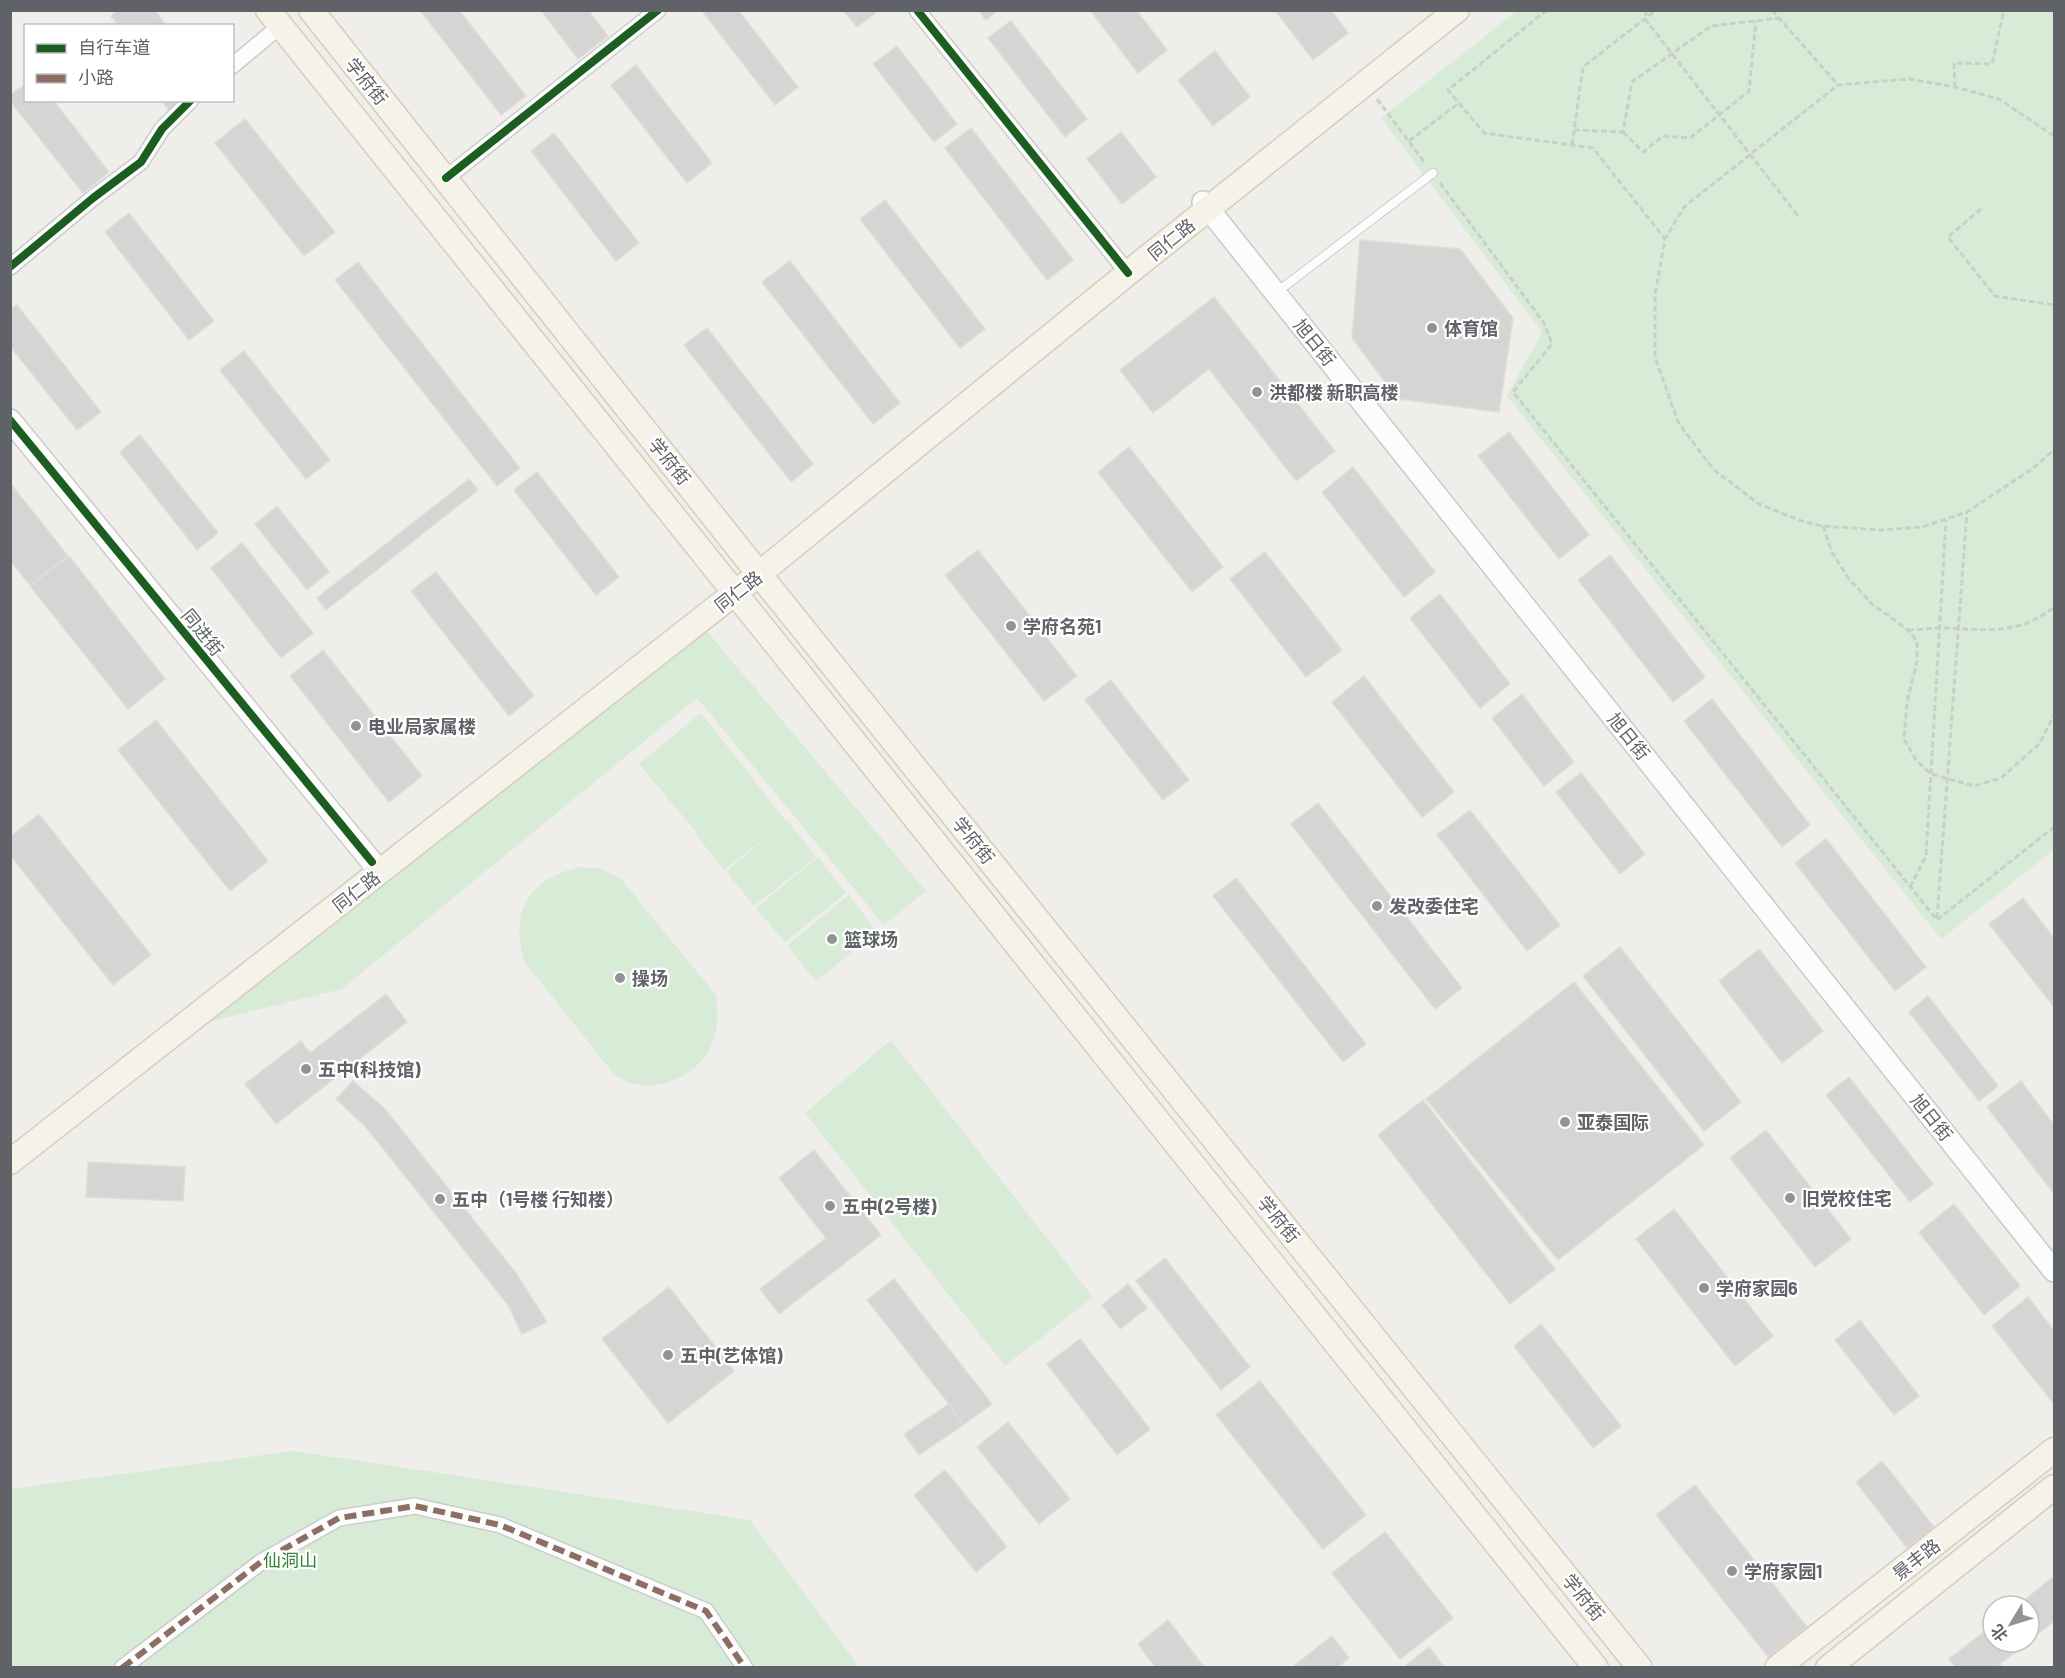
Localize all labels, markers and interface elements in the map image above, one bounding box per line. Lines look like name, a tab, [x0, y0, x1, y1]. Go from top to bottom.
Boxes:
legend	[24, 24, 234, 102]
text: 自行车道	[78, 36, 150, 58]
street label: 学府街	[341, 53, 393, 109]
text: 小路	[78, 66, 114, 88]
street label: 同仁路	[1143, 213, 1199, 265]
street label: 旭日街	[1289, 314, 1341, 370]
place label: 体育馆	[1444, 317, 1498, 339]
marker: 体育馆	[1425, 321, 1439, 335]
place label: 洪都楼 新职高楼	[1269, 381, 1399, 403]
marker: 洪都楼 新职高楼	[1250, 385, 1264, 399]
street label: 学府街	[644, 433, 696, 489]
street label: 同仁路	[710, 566, 766, 616]
street label: 同进街	[177, 604, 229, 660]
place label: 学府名苑1	[1023, 615, 1101, 637]
marker: 学府名苑1	[1004, 619, 1018, 633]
street label: 旭日街	[1603, 708, 1655, 764]
place label: 电业局家属楼	[368, 715, 476, 737]
marker: 电业局家属楼	[349, 719, 363, 733]
street label: 学府街	[948, 812, 1000, 868]
street label: 同仁路	[328, 866, 384, 916]
place label: 发改委住宅	[1389, 895, 1479, 917]
marker: 发改委住宅	[1370, 899, 1384, 913]
place label: 篮球场	[844, 928, 898, 950]
marker: 篮球场	[825, 932, 839, 946]
place label: 操场	[632, 967, 668, 989]
marker: 操场	[613, 971, 627, 985]
place label: 五中(科技馆)	[318, 1058, 421, 1080]
marker: 五中(科技馆)	[299, 1062, 313, 1076]
street label: 旭日街	[1906, 1089, 1958, 1145]
place label: 亚泰国际	[1577, 1111, 1649, 1133]
marker: 亚泰国际	[1558, 1115, 1572, 1129]
place label: 旧党校住宅	[1802, 1187, 1892, 1209]
place label: 五中（1号楼 行知楼）	[452, 1188, 624, 1210]
street label: 学府街	[1253, 1191, 1305, 1247]
marker: 旧党校住宅	[1783, 1191, 1797, 1205]
marker: 五中（1号楼 行知楼）	[433, 1192, 447, 1206]
place label: 五中(2号楼)	[842, 1195, 937, 1217]
marker: 五中(2号楼)	[823, 1199, 837, 1213]
place label: 学府家园6	[1716, 1277, 1798, 1299]
marker: 学府家园6	[1697, 1281, 1711, 1295]
place label: 五中(艺体馆)	[680, 1344, 783, 1366]
marker: 五中(艺体馆)	[661, 1348, 675, 1362]
street label: 景丰路	[1888, 1534, 1944, 1584]
park label: 仙洞山	[263, 1549, 317, 1571]
place label: 学府家园1	[1744, 1560, 1822, 1582]
marker: 学府家园1	[1725, 1564, 1739, 1578]
street label: 学府街	[1558, 1569, 1610, 1625]
north arrow	[1981, 1594, 2041, 1654]
text: 北	[1986, 1621, 2011, 1646]

